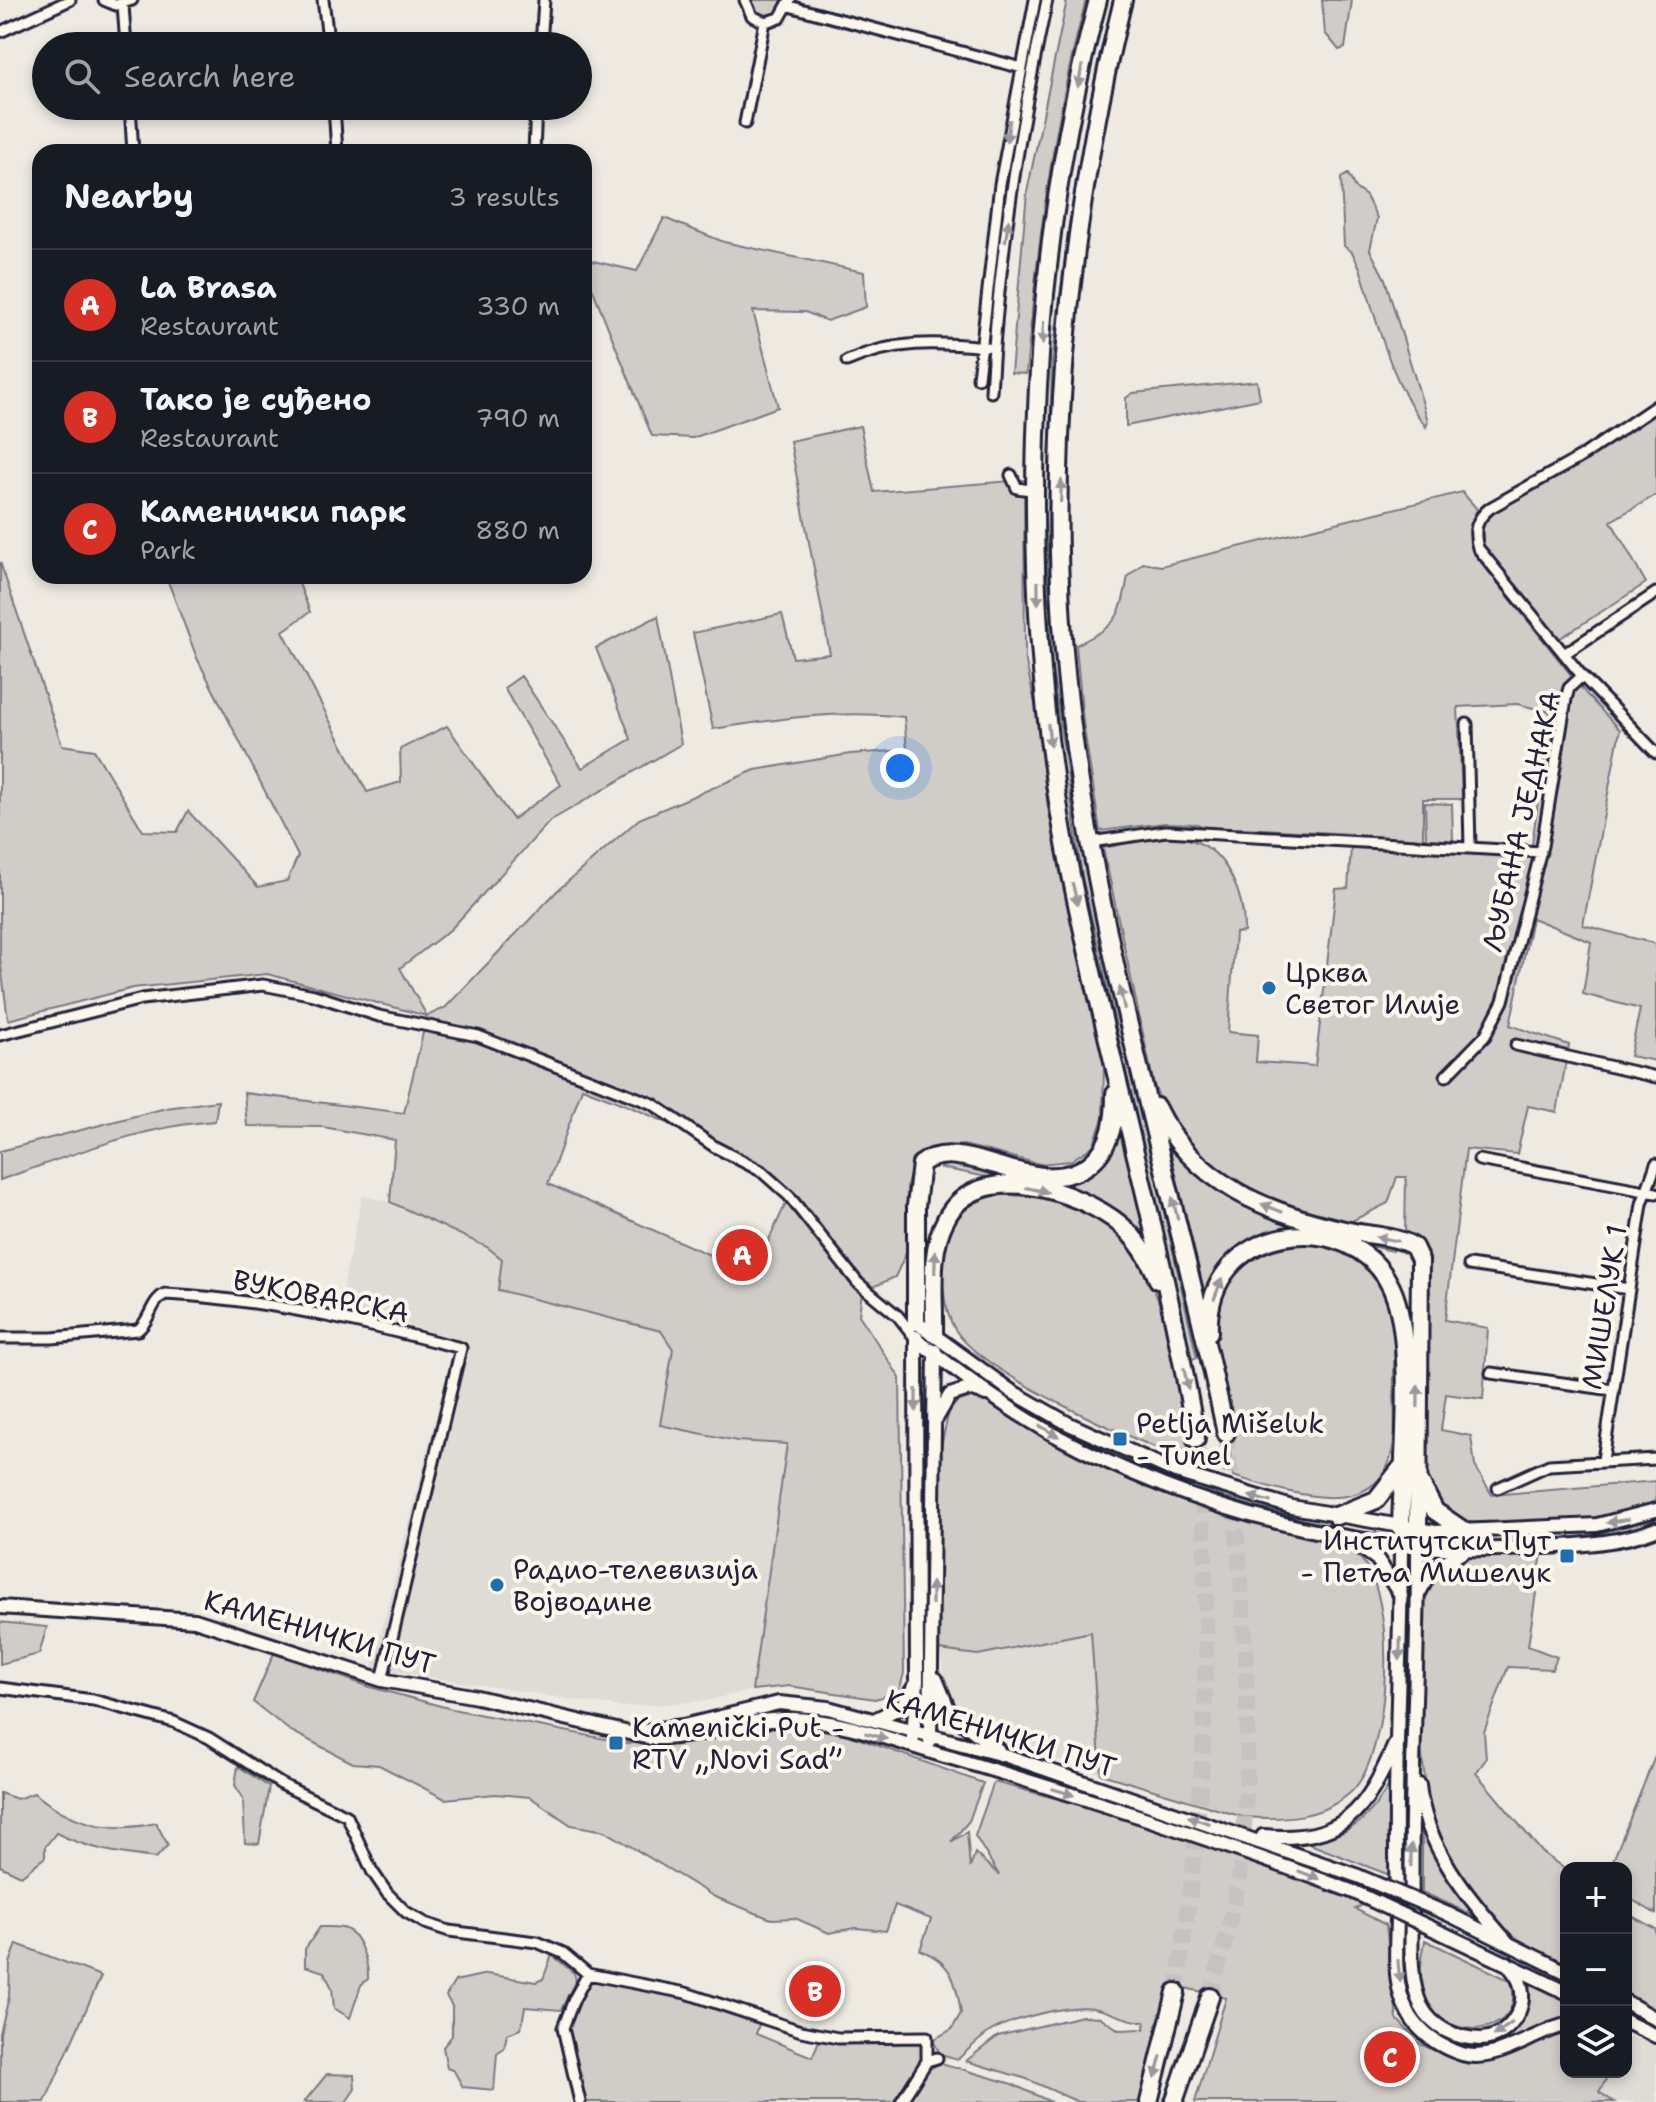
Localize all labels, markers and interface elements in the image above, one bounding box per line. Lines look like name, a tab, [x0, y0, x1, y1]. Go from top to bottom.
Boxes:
search box	[32, 32, 592, 120]
icon: search	[60, 54, 104, 98]
text: Search here	[124, 56, 295, 97]
one-way arrow	[1074, 64, 1086, 89]
one-way arrow	[1001, 119, 1014, 144]
text: Nearby	[64, 173, 194, 219]
text: 3 results	[448, 179, 560, 214]
one-way arrow	[1001, 218, 1014, 243]
text: La Brasa	[140, 267, 277, 308]
text: A	[80, 288, 100, 323]
text: 330 m	[476, 288, 560, 323]
text: Restaurant	[140, 308, 279, 343]
one-way arrow	[1037, 321, 1050, 346]
text: Тако је суђено	[140, 379, 372, 420]
text: B	[82, 400, 98, 435]
text: 790 m	[475, 400, 560, 435]
text: Restaurant	[140, 420, 279, 455]
one-way arrow	[1055, 478, 1068, 503]
text: Каменички парк	[140, 491, 406, 532]
text: C	[82, 512, 98, 547]
text: 880 m	[475, 512, 560, 547]
text: Park	[140, 532, 196, 567]
one-way arrow	[1032, 581, 1044, 606]
street label: ЉУБАНА ЈЕДНАКА	[1472, 687, 1570, 955]
one-way arrow	[1043, 722, 1056, 747]
your location	[880, 748, 920, 788]
one-way arrow	[1069, 881, 1082, 906]
place label: Црква Светог Илије	[1285, 953, 1460, 1023]
marker: Црква Светог Илије	[1260, 979, 1278, 997]
one-way arrow	[1115, 985, 1128, 1010]
one-way arrow	[1025, 1184, 1050, 1196]
one-way arrow	[1168, 1196, 1180, 1221]
one-way arrow	[1260, 1201, 1284, 1214]
street label: МИШЕЛУК 1	[1572, 1222, 1636, 1392]
pin: A	[716, 1225, 768, 1285]
one-way arrow	[1375, 1232, 1400, 1244]
one-way arrow	[929, 1249, 942, 1274]
street label: ВУКОВАРСКА	[230, 1260, 412, 1332]
one-way arrow	[1212, 1277, 1225, 1301]
one-way arrow	[1180, 1366, 1192, 1391]
one-way arrow	[1411, 1383, 1424, 1408]
one-way arrow	[910, 1388, 922, 1413]
place label: Petlja Mišeluk - Tunel	[1136, 1404, 1324, 1474]
one-way arrow	[1038, 1424, 1060, 1438]
marker: Petlja Mišeluk - Tunel	[1111, 1430, 1129, 1448]
one-way arrow	[1247, 1492, 1271, 1505]
one-way arrow	[1605, 1516, 1630, 1528]
place label: Институтски Пут - Петља Мишелук	[1300, 1521, 1552, 1591]
marker: Институтски Пут - Петља Мишелук	[1558, 1547, 1576, 1565]
place label: Радио-телевизија Војводине	[513, 1550, 758, 1620]
marker: Радио-телевизија Војводине	[488, 1576, 506, 1594]
one-way arrow	[926, 1580, 938, 1605]
street label: КАМЕНИЧКИ ПУТ	[200, 1581, 440, 1683]
one-way arrow	[1394, 1637, 1406, 1662]
street label: КАМЕНИЧКИ ПУТ	[881, 1680, 1121, 1786]
place label: Kamenički Put - RTV „Novi Sad”	[632, 1708, 844, 1778]
one-way arrow	[864, 1730, 888, 1743]
marker: Kamenički Put - RTV „Novi Sad”	[607, 1734, 625, 1752]
one-way arrow	[1051, 1786, 1075, 1799]
one-way arrow	[1187, 1813, 1211, 1825]
one-way arrow	[1405, 1842, 1417, 1867]
map controls	[1560, 1862, 1632, 2078]
button: +	[1560, 1862, 1632, 1934]
one-way arrow	[1297, 1869, 1321, 1882]
button: −	[1560, 1934, 1632, 2006]
one-way arrow	[1392, 1959, 1405, 1984]
pin: B	[789, 1961, 841, 2021]
button: layers	[1560, 2006, 1632, 2078]
one-way arrow	[1493, 2021, 1514, 2036]
pin: C	[1364, 2027, 1416, 2087]
one-way arrow	[1151, 2055, 1163, 2080]

